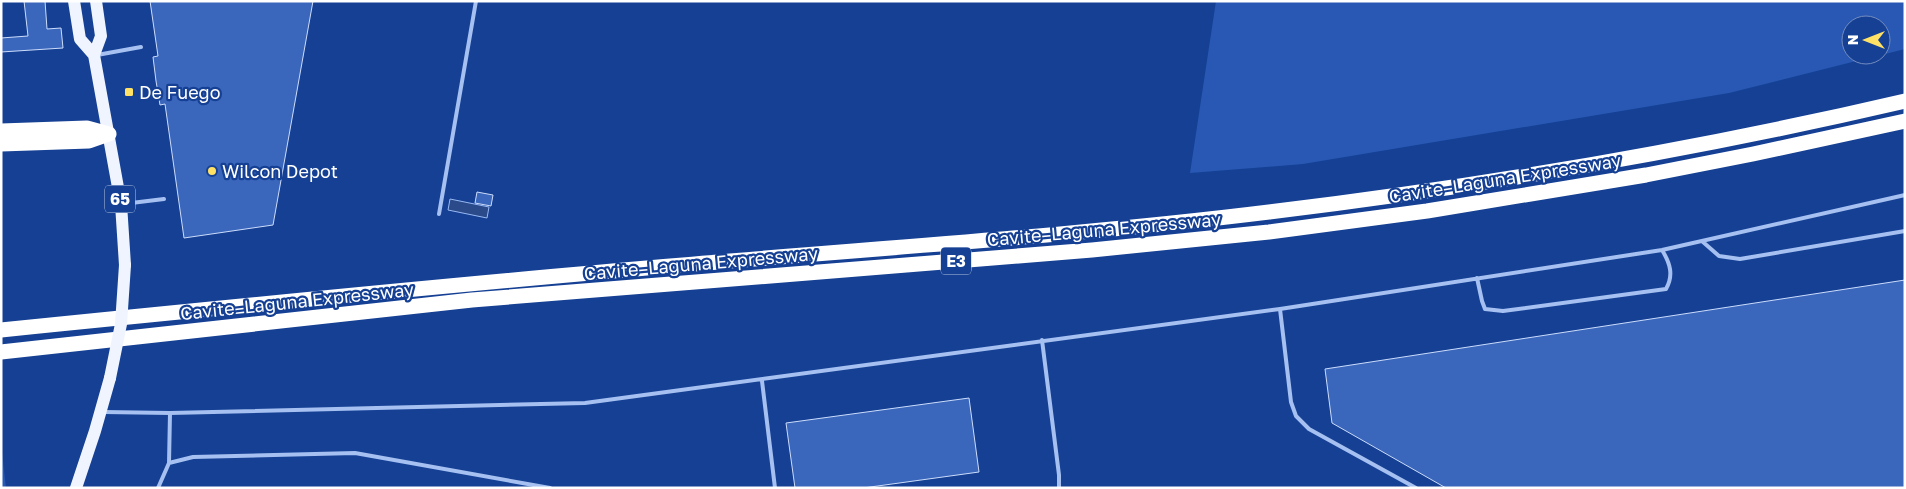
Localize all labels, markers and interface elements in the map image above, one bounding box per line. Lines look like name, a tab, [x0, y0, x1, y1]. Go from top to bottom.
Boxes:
north arrow	[1841, 15, 1891, 65]
text: N	[1844, 35, 1861, 45]
place label: De Fuego	[139, 81, 220, 103]
marker: De Fuego	[123, 86, 135, 98]
street label: Cavite–Laguna Expressway	[1387, 149, 1623, 207]
place label: Wilcon Depot	[222, 160, 338, 182]
marker: Wilcon Depot	[206, 165, 218, 177]
road number: 65	[105, 185, 135, 212]
street label: Cavite–Laguna Expressway	[986, 208, 1222, 250]
street label: Cavite–Laguna Expressway	[583, 242, 819, 284]
road number: E3	[941, 248, 971, 274]
street label: Cavite–Laguna Expressway	[179, 278, 415, 324]

